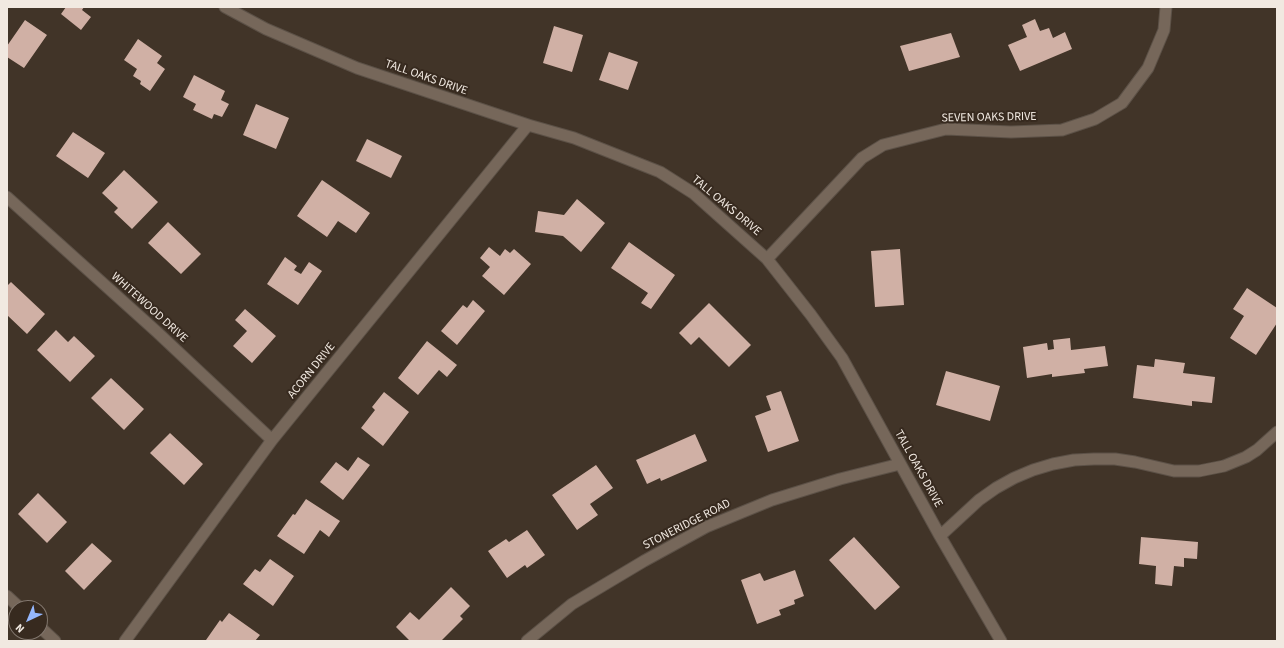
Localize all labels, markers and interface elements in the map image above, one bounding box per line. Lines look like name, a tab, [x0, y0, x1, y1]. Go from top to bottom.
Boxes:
street label: TALL OAKS DRIVE	[383, 57, 469, 99]
street label: SEVEN OAKS DRIVE	[941, 110, 1037, 126]
street label: TALL OAKS DRIVE	[688, 173, 764, 239]
street label: WHITEWOOD DRIVE	[108, 270, 190, 346]
street label: ACORN DRIVE	[285, 340, 339, 402]
street label: TALL OAKS DRIVE	[891, 428, 945, 510]
street label: STONERIDGE ROAD	[641, 497, 733, 553]
north arrow	[8, 600, 48, 640]
text: N	[12, 620, 28, 636]

